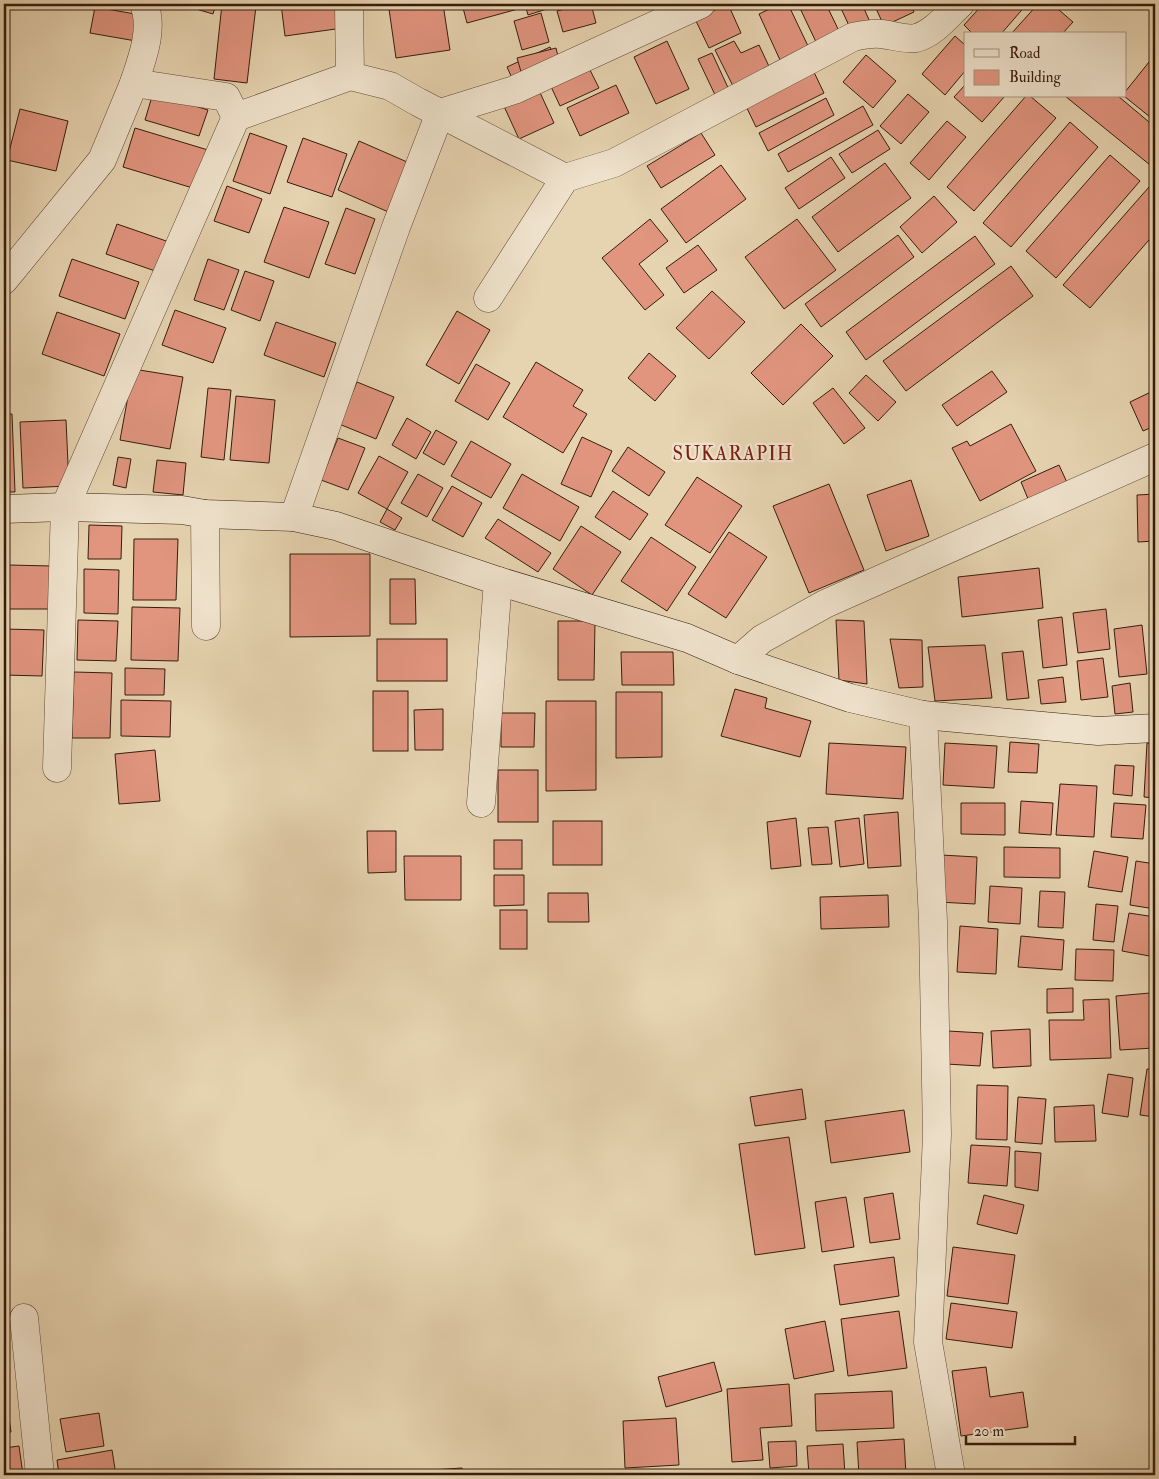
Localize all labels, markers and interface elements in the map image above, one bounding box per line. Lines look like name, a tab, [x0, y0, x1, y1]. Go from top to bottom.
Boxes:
legend	[964, 32, 1126, 98]
text: Road	[1009, 44, 1041, 63]
text: Building	[1009, 68, 1061, 87]
district label: SUKARAPIH	[673, 442, 793, 466]
scale bar	[966, 1414, 1075, 1446]
text: 20 m	[974, 1422, 1004, 1441]

